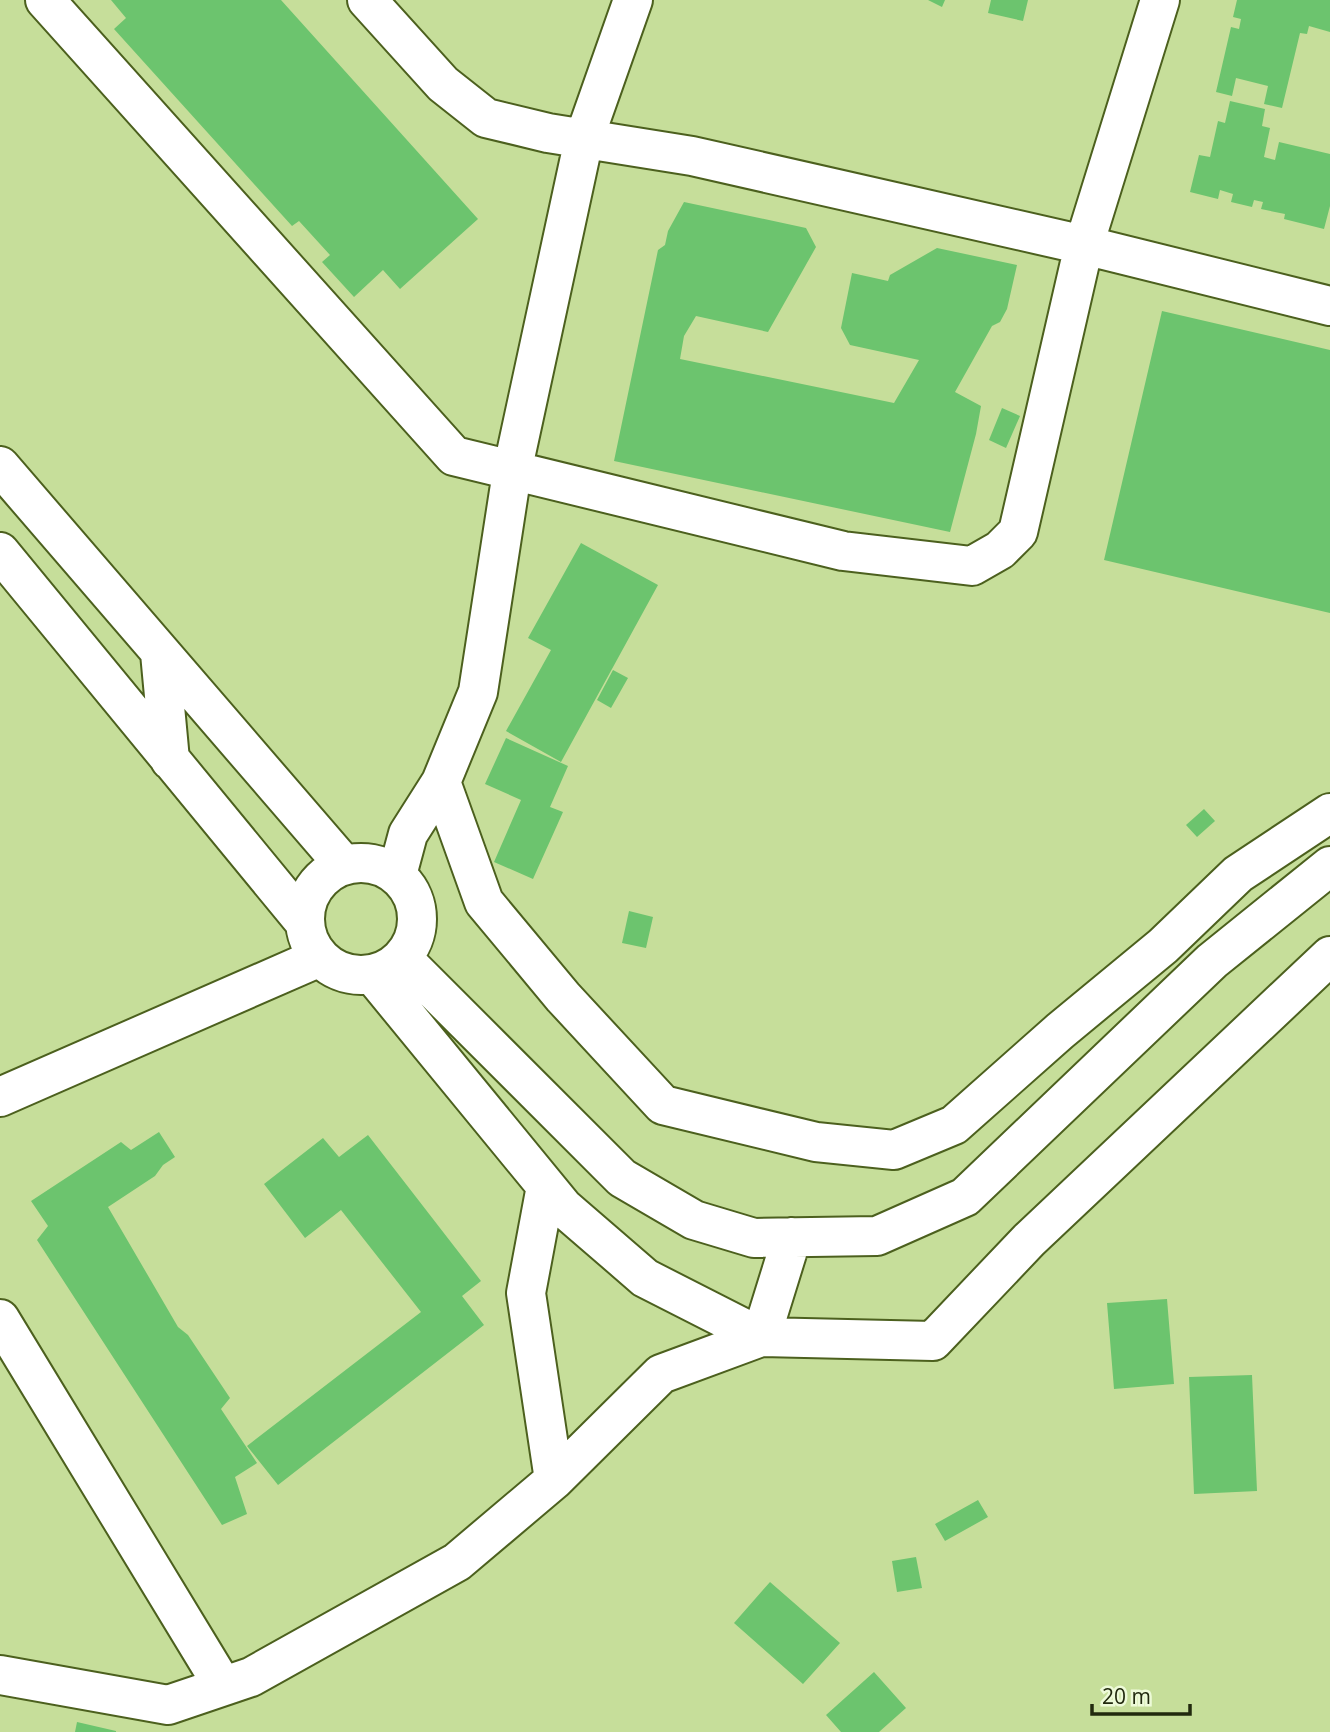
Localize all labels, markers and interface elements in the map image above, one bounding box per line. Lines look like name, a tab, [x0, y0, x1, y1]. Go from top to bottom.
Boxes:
scale bar	[1092, 1672, 1190, 1716]
text: 20 m	[1102, 1682, 1151, 1710]

